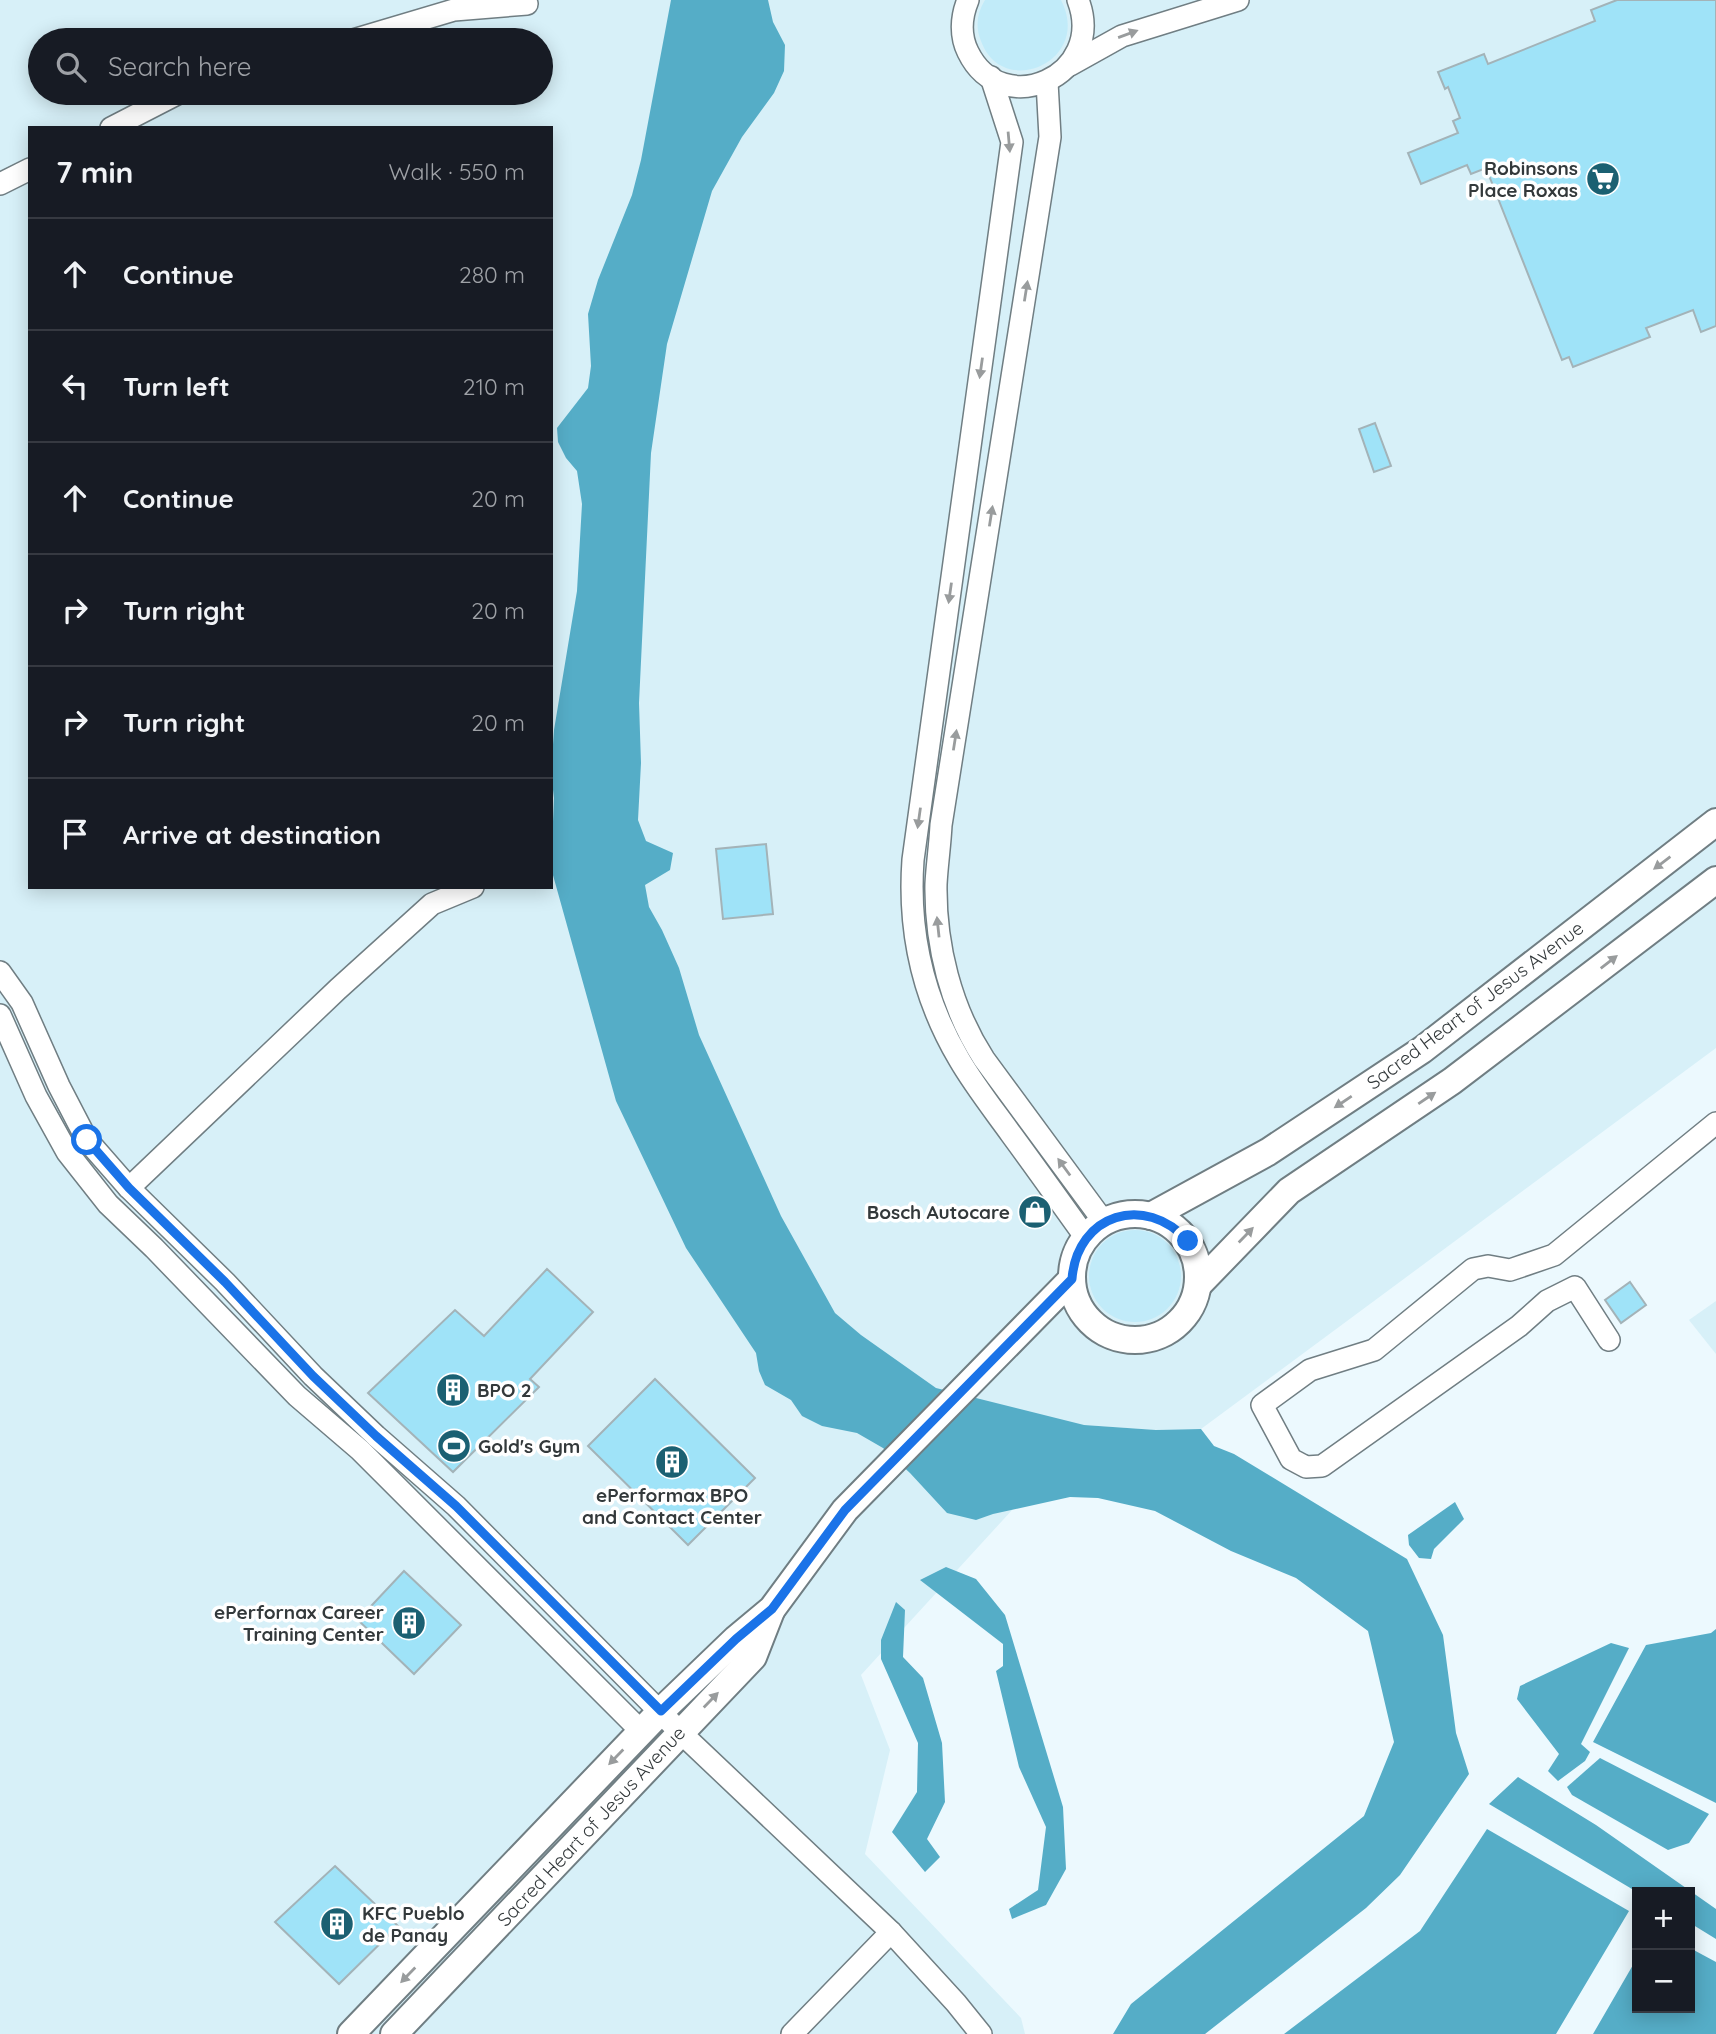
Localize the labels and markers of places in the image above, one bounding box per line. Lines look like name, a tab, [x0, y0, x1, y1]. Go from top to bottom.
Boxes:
place label: Robinsons Place Roxas	[1468, 156, 1578, 202]
supermarket icon: Robinsons Place Roxas	[1584, 160, 1622, 198]
shop icon: Bosch Autocare	[1016, 1193, 1054, 1231]
place label: Bosch Autocare	[867, 1200, 1010, 1224]
building icon: BPO 2	[434, 1371, 472, 1409]
place label: BPO 2	[477, 1378, 531, 1402]
sports icon: Gold's Gym	[435, 1427, 473, 1465]
place label: Gold's Gym	[478, 1434, 580, 1458]
building icon: ePerformax BPO and Contact Center	[653, 1443, 691, 1481]
place label: ePerformax BPO and Contact Center	[582, 1483, 762, 1529]
place label: ePerfornax Career Training Center	[214, 1600, 384, 1646]
building icon: ePerfornax Career Training Center	[390, 1604, 428, 1642]
place label: KFC Pueblo de Panay	[362, 1901, 465, 1947]
building icon: KFC Pueblo de Panay	[318, 1905, 356, 1943]

